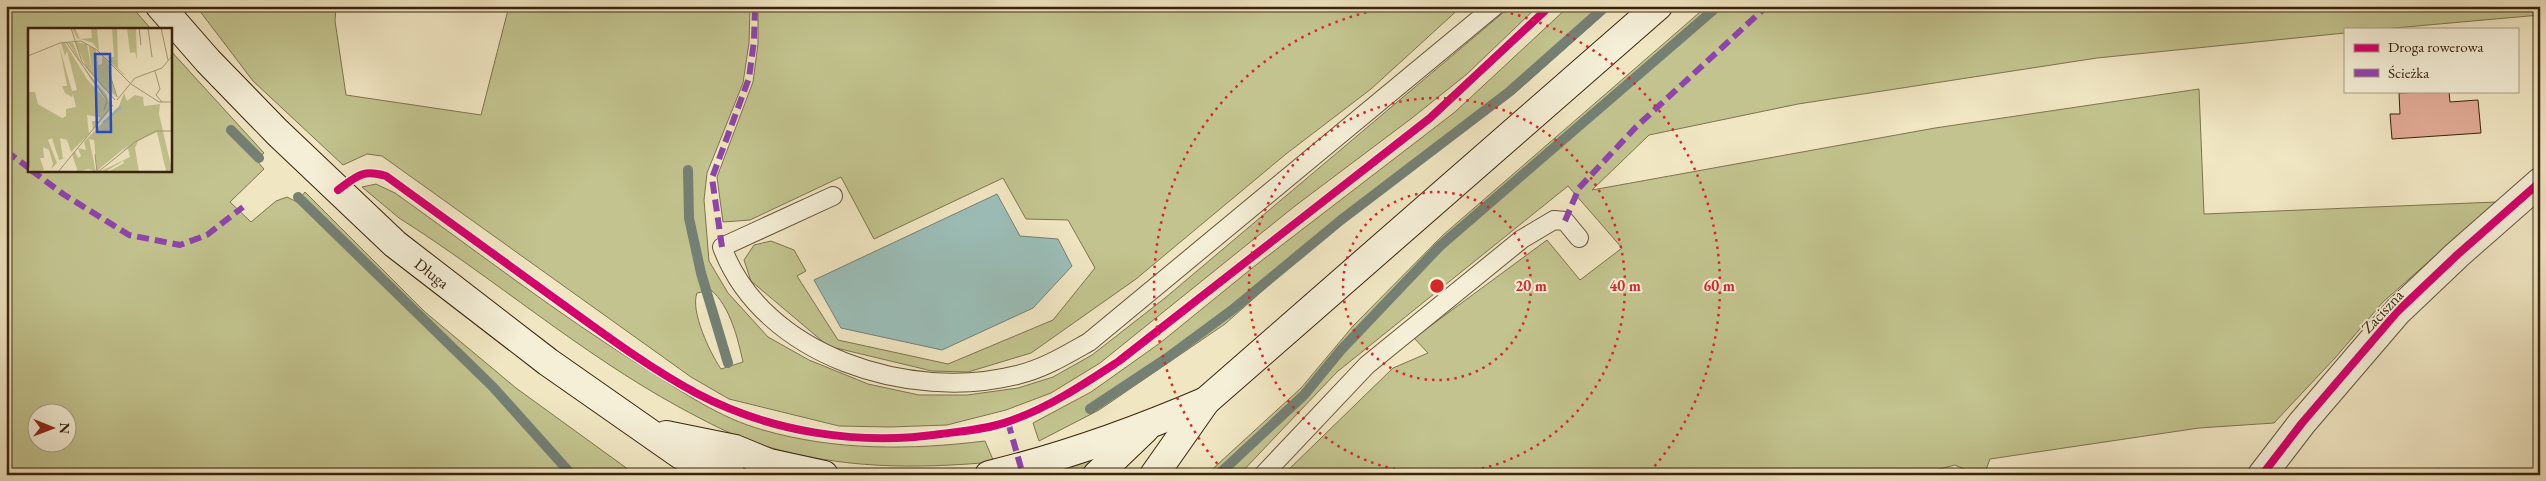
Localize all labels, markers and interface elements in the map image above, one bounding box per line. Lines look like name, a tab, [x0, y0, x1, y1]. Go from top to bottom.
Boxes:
inset map	[28, 28, 171, 171]
legend	[2344, 28, 2518, 92]
text: Droga rowerowa	[2388, 37, 2483, 56]
text: Ścieżka	[2388, 63, 2429, 82]
street label: Długa	[410, 253, 454, 294]
text: 20 m	[1515, 276, 1547, 295]
text: 40 m	[1609, 276, 1641, 295]
text: 60 m	[1703, 276, 1735, 295]
centre of rings	[1428, 277, 1446, 295]
street label: Zaciszna	[2357, 285, 2408, 338]
north arrow	[28, 404, 78, 454]
text: N	[56, 422, 74, 435]

